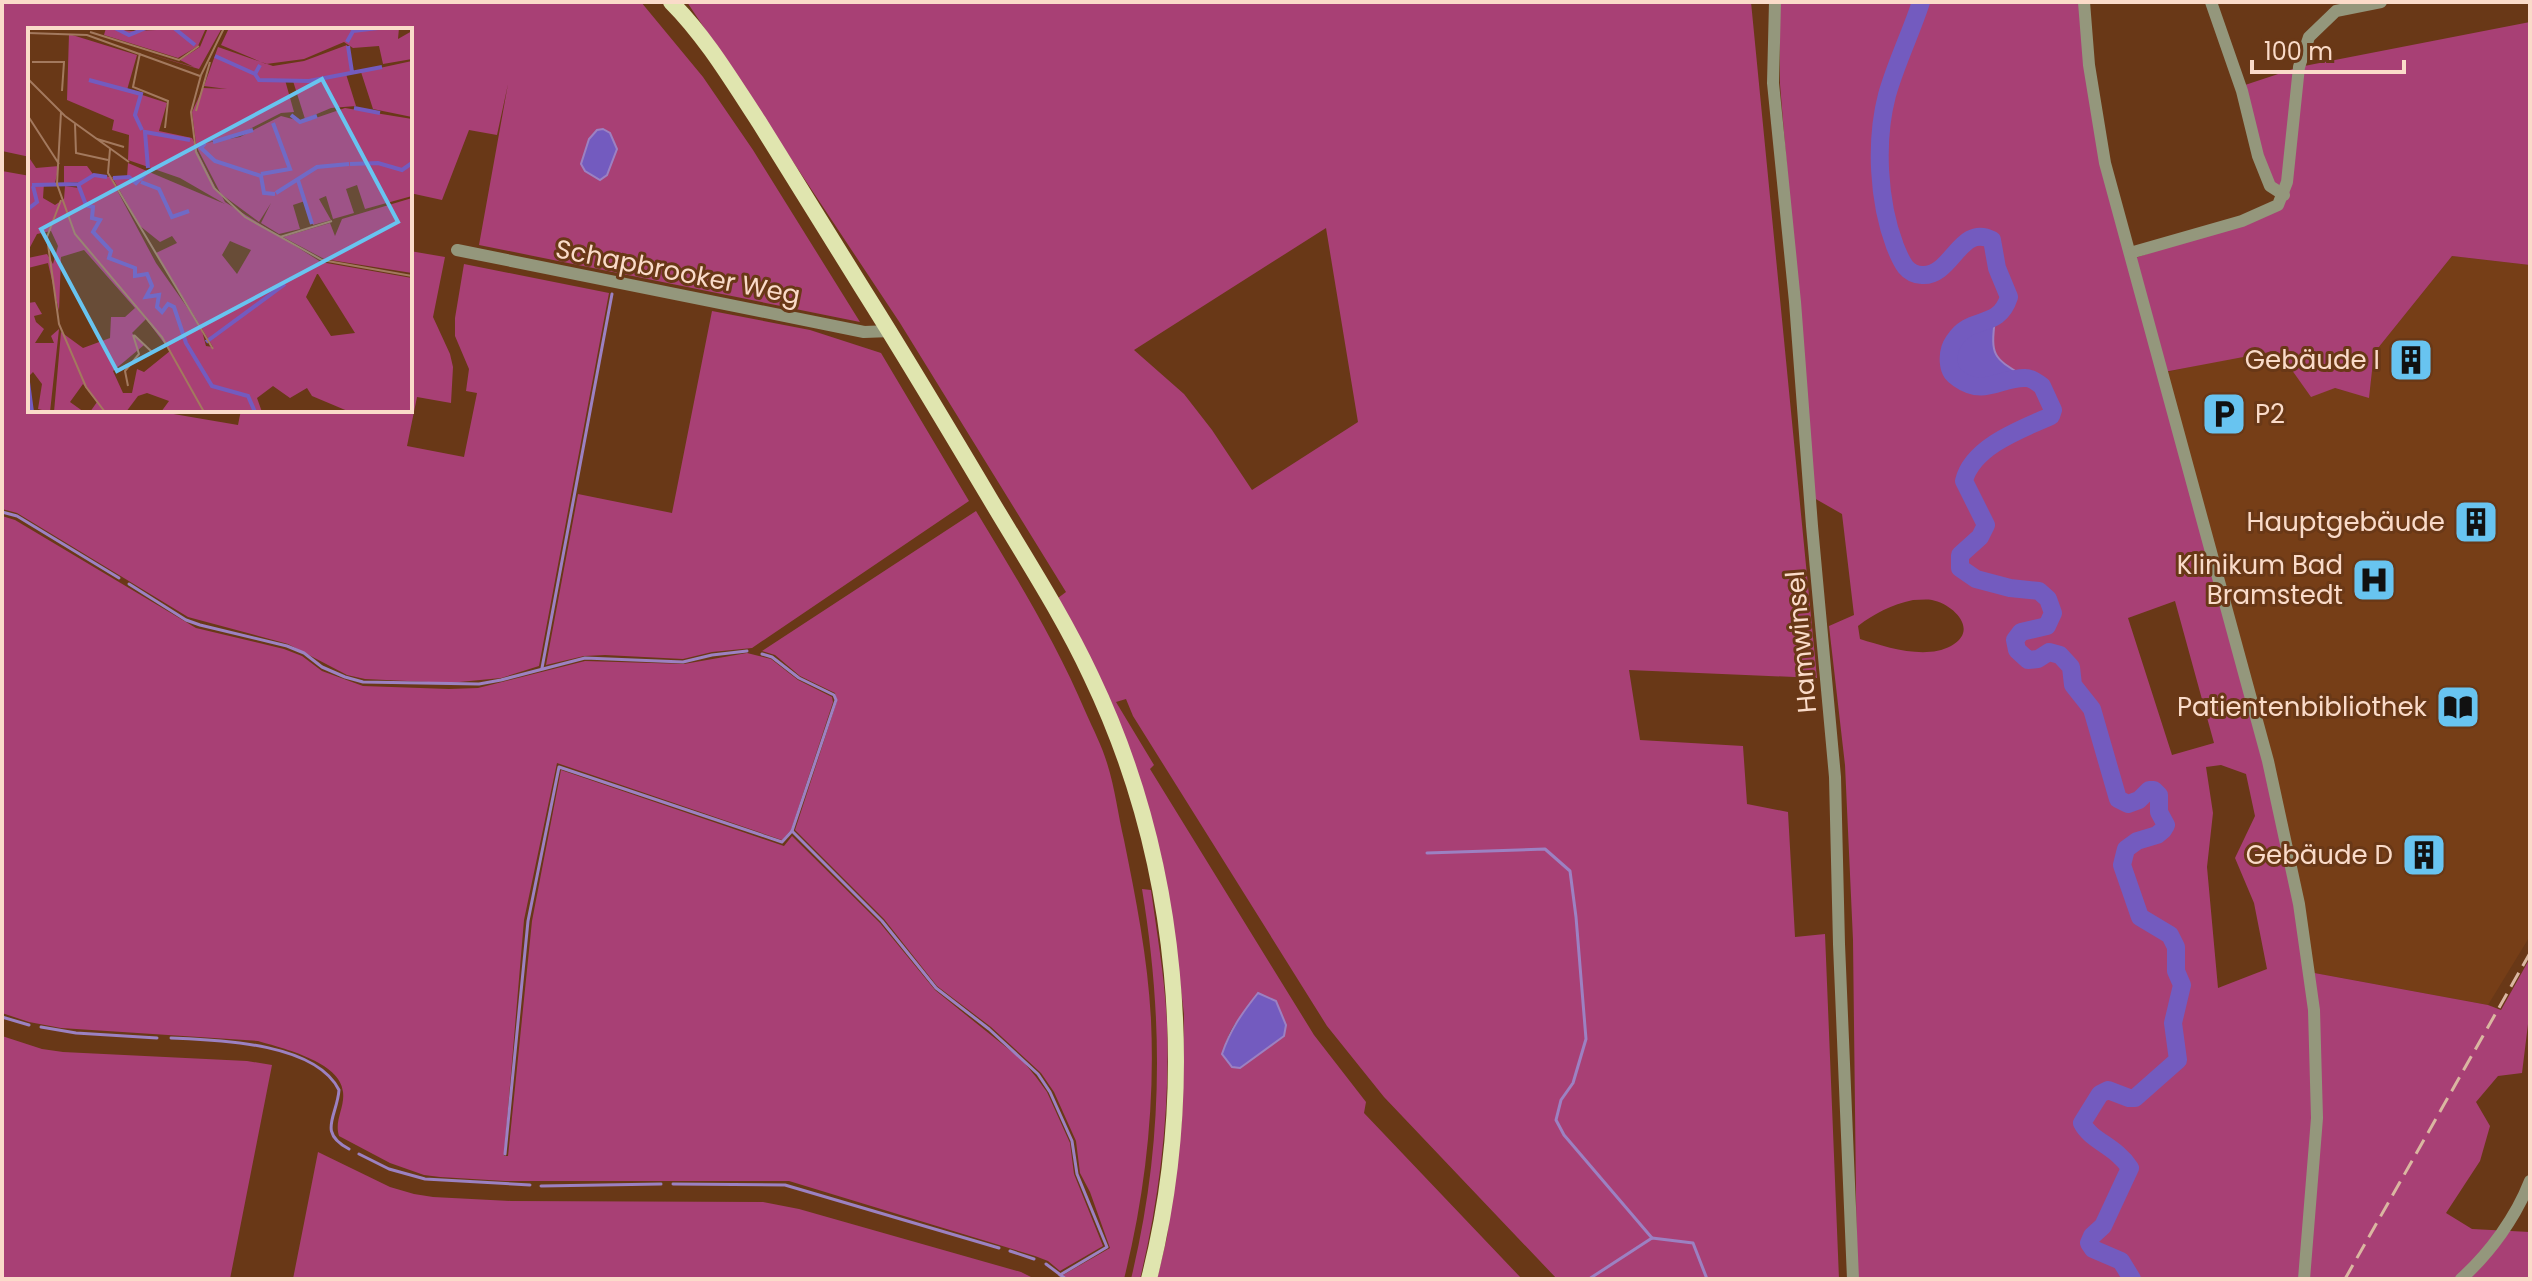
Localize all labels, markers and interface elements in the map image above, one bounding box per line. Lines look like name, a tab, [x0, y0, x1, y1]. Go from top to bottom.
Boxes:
scale bar	[2252, 24, 2404, 74]
inset map	[28, 28, 412, 412]
text: 100 m	[2264, 35, 2333, 68]
street label: Schapbrooker Weg	[553, 231, 803, 313]
building icon: Gebäude I	[2387, 336, 2435, 384]
place label: Gebäude I	[2245, 342, 2380, 378]
parking icon: P2	[2200, 390, 2248, 438]
place label: P2	[2255, 396, 2285, 432]
building icon: Hauptgebäude	[2452, 498, 2500, 546]
place label: Hauptgebäude	[2247, 504, 2445, 540]
place label: Klinikum Bad Bramstedt	[2177, 547, 2343, 613]
hospital icon: Klinikum Bad Bramstedt	[2350, 556, 2398, 604]
street label: Hamwinsel	[1777, 569, 1825, 715]
library icon: Patientenbibliothek	[2434, 683, 2482, 731]
place label: Patientenbibliothek	[2177, 689, 2428, 725]
building icon: Gebäude D	[2400, 831, 2448, 879]
place label: Gebäude D	[2246, 837, 2393, 873]

